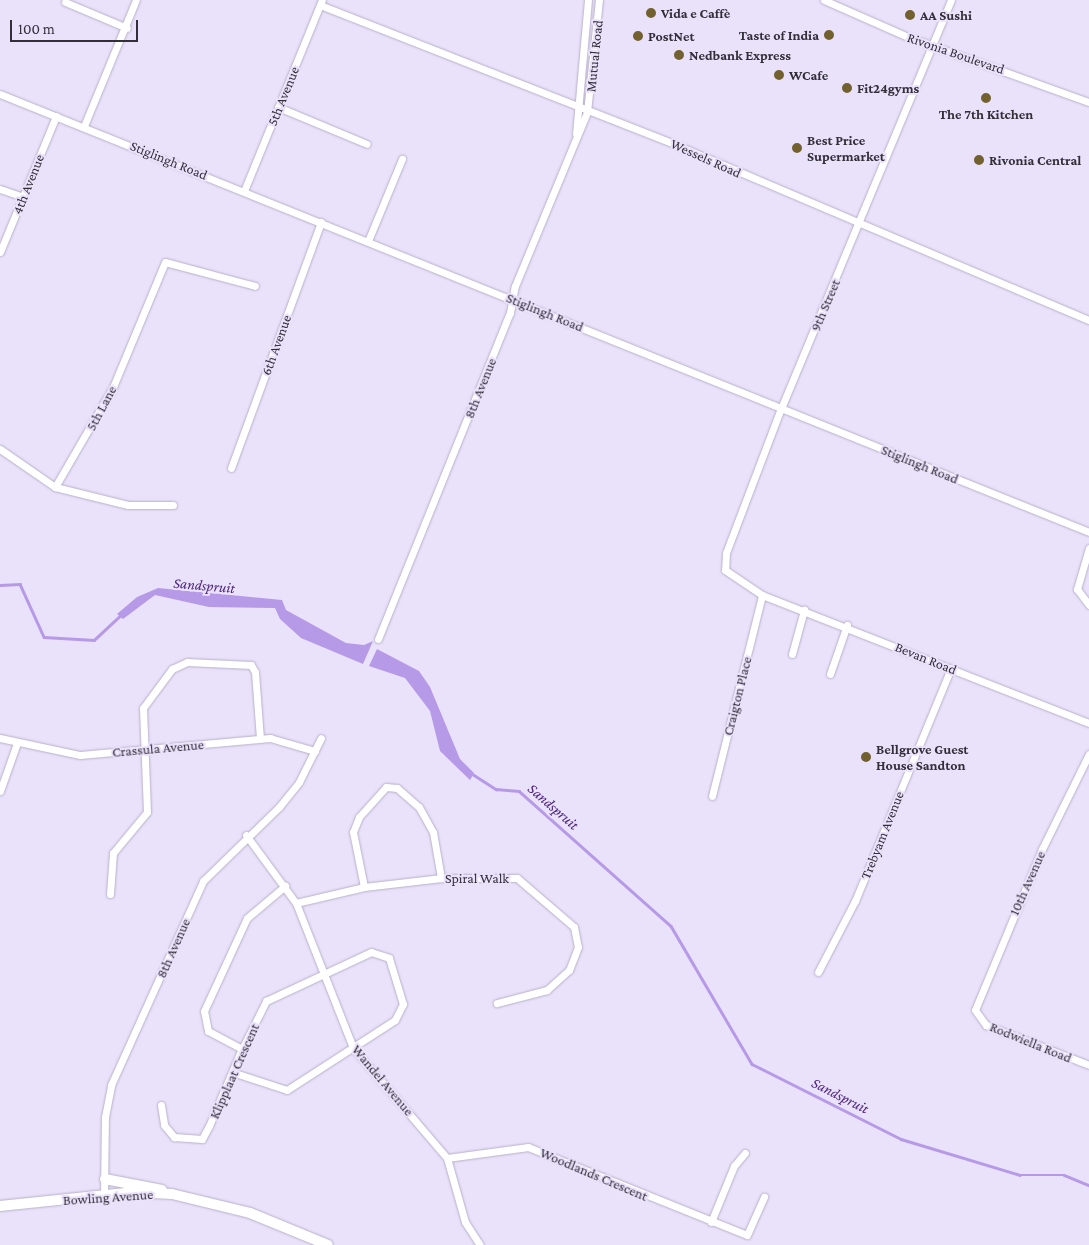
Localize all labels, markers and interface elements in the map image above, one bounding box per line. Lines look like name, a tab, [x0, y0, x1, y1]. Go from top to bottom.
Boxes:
place label: Vida e Caffè	[661, 5, 730, 21]
marker: Vida e Caffè	[645, 7, 657, 19]
place label: AA Sushi	[920, 7, 972, 23]
marker: AA Sushi	[904, 9, 916, 21]
scale bar	[12, 10, 140, 42]
street label: Mutual Road	[582, 19, 606, 93]
text: 100 m	[18, 21, 55, 37]
place label: Taste of India	[739, 27, 819, 43]
place label: PostNet	[648, 28, 694, 44]
marker: Taste of India	[823, 29, 835, 41]
street label: Rivonia Boulevard	[905, 29, 1007, 77]
marker: PostNet	[632, 30, 644, 42]
place label: Nedbank Express	[689, 47, 791, 63]
marker: Nedbank Express	[673, 49, 685, 61]
street label: 5th Avenue	[263, 64, 303, 128]
place label: WCafe	[789, 67, 828, 83]
marker: WCafe	[773, 69, 785, 81]
place label: Fit24gyms	[857, 80, 919, 96]
marker: Fit24gyms	[841, 82, 853, 94]
marker: The 7th Kitchen	[980, 92, 992, 104]
place label: The 7th Kitchen	[939, 106, 1033, 122]
place label: Best Price Supermarket	[807, 132, 885, 164]
street label: Wessels Road	[668, 135, 744, 181]
street label: Stiglingh Road	[128, 137, 210, 183]
marker: Best Price Supermarket	[791, 142, 803, 154]
street label: 4th Avenue	[8, 152, 48, 216]
place label: Rivonia Central	[989, 152, 1081, 168]
marker: Rivonia Central	[973, 154, 985, 166]
street label: 9th Street	[807, 277, 843, 333]
street label: Stiglingh Road	[504, 289, 586, 335]
street label: 6th Avenue	[257, 313, 295, 377]
street label: 8th Avenue	[460, 355, 500, 421]
street label: 5th Lane	[82, 383, 120, 433]
street label: Stiglingh Road	[879, 441, 961, 487]
water label: Sandspruit	[172, 574, 236, 598]
street label: Bevan Road	[893, 638, 959, 678]
street label: Craigton Place	[719, 655, 755, 737]
street label: Crassula Avenue	[112, 736, 204, 760]
place label: Bellgrove Guest House Sandton	[876, 741, 968, 774]
marker: Bellgrove Guest House Sandton	[860, 751, 872, 763]
water label: Sandspruit	[524, 780, 582, 834]
street label: Trebyam Avenue	[857, 789, 907, 881]
street label: 10th Avenue	[1005, 848, 1049, 918]
street label: Spiral Walk	[445, 870, 509, 886]
street label: 8th Avenue	[152, 916, 194, 980]
street label: Rodwiella Road	[988, 1018, 1074, 1066]
street label: Klipplaat Crescent	[205, 1021, 263, 1121]
street label: Wandel Avenue	[349, 1041, 417, 1119]
water label: Sandspruit	[808, 1074, 872, 1118]
street label: Woodlands Crescent	[538, 1144, 650, 1204]
street label: Bowling Avenue	[62, 1185, 154, 1209]

